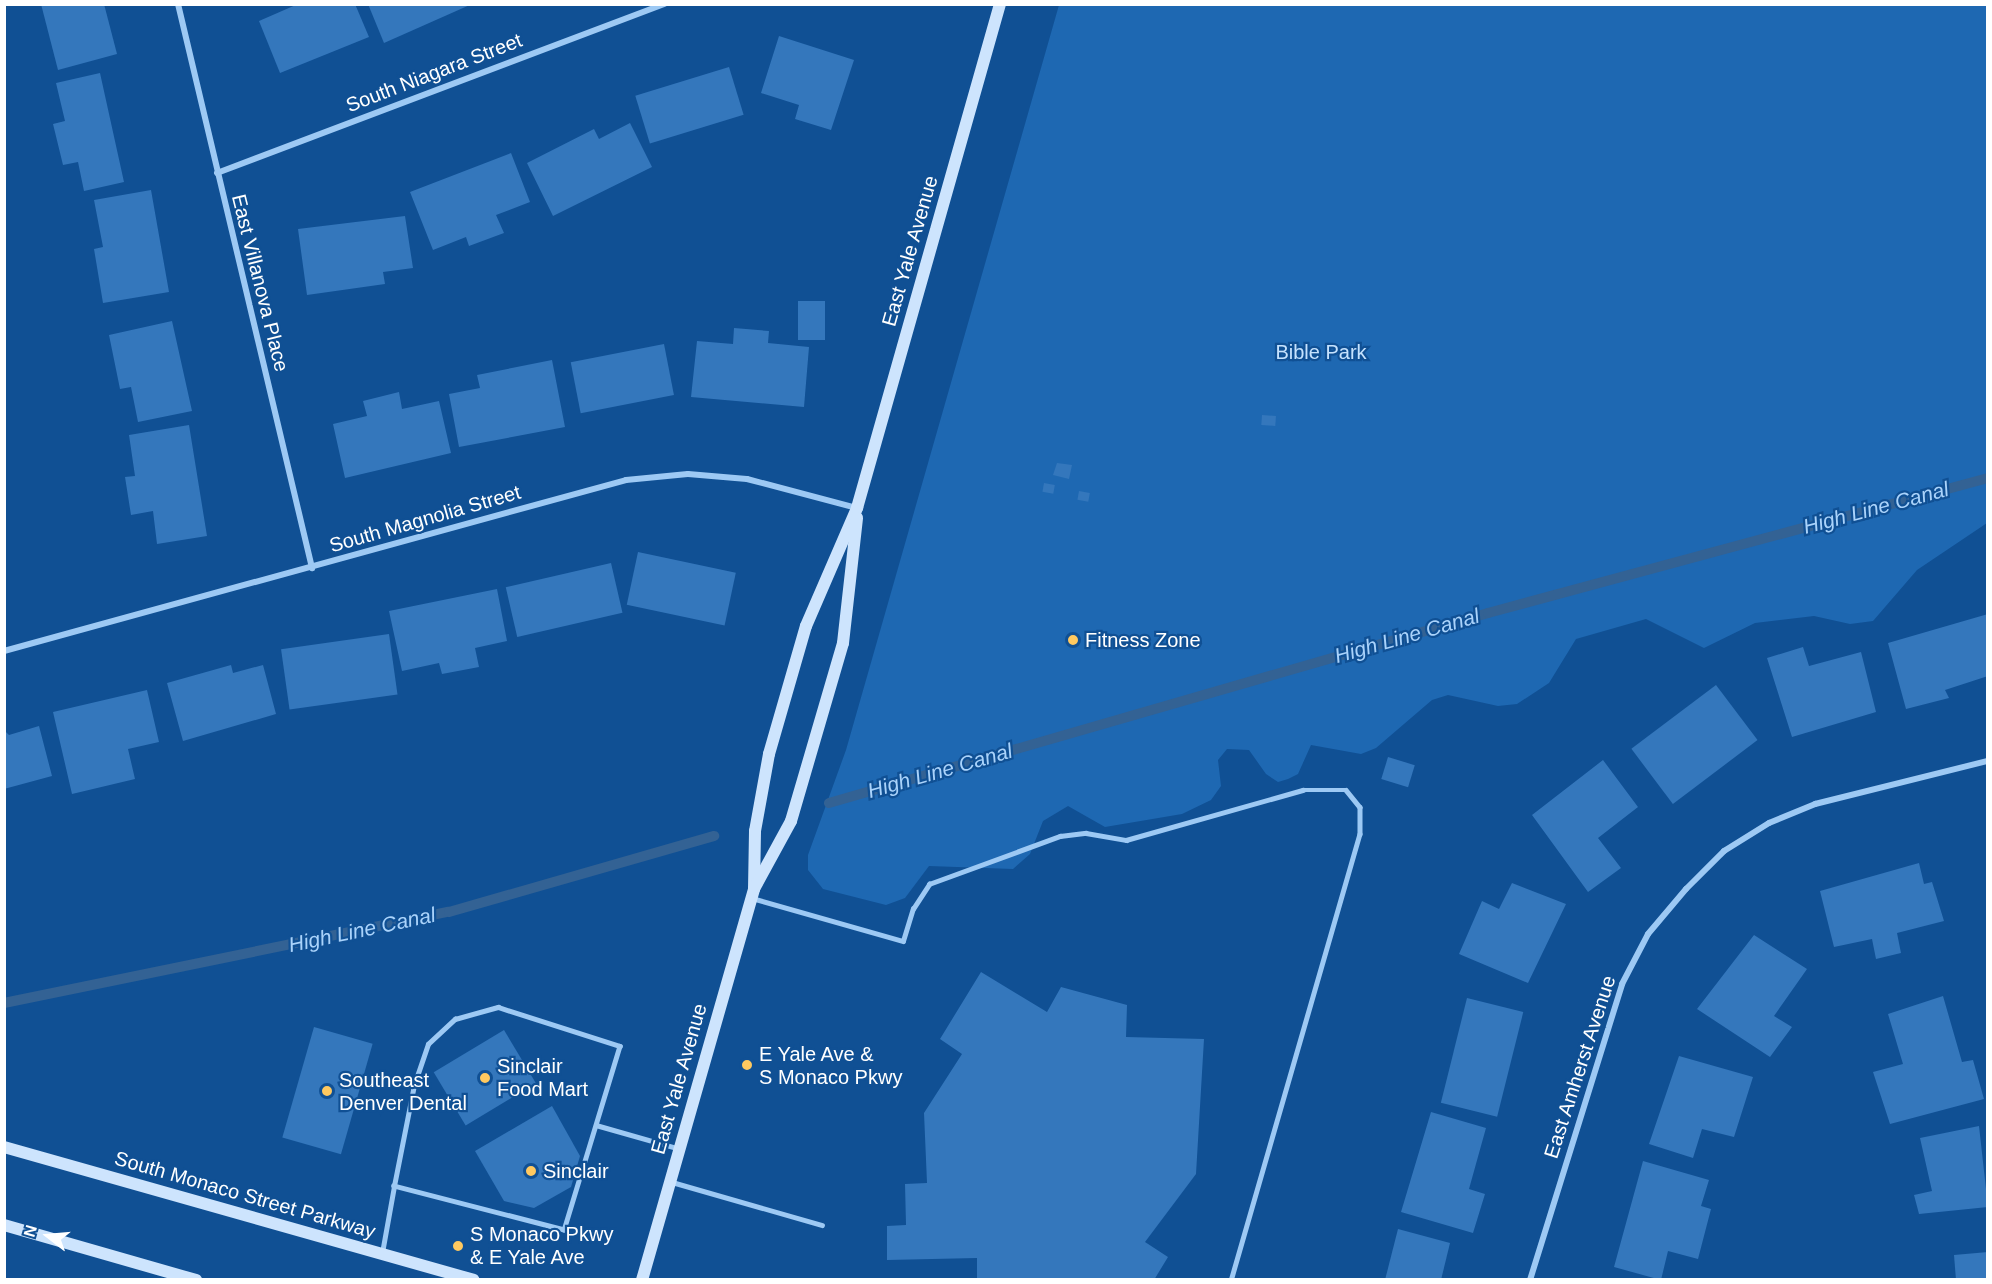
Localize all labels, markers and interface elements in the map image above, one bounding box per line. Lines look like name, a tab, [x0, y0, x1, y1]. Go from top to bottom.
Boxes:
street label: South Niagara Street	[343, 28, 525, 118]
street label: East Yale Avenue	[877, 172, 943, 330]
street label: East Villanova Place	[226, 192, 294, 374]
park label: Bible Park	[1275, 340, 1367, 364]
water label: High Line Canal	[1801, 476, 1951, 540]
street label: South Magnolia Street	[327, 480, 523, 558]
water label: High Line Canal	[1332, 603, 1482, 669]
place label: Fitness Zone	[1085, 628, 1201, 652]
marker: Fitness Zone	[1066, 633, 1080, 647]
water label: High Line Canal	[865, 738, 1015, 804]
water label: High Line Canal	[286, 902, 438, 958]
street label: East Amherst Avenue	[1539, 971, 1621, 1163]
street label: East Yale Avenue	[646, 1000, 712, 1158]
place label: E Yale Ave & S Monaco Pkwy	[759, 1042, 902, 1089]
place label: Sinclair Food Mart	[497, 1054, 588, 1101]
marker: E Yale Ave & S Monaco Pkwy	[740, 1058, 754, 1072]
place label: Southeast Denver Dental	[339, 1068, 467, 1115]
marker: Sinclair Food Mart	[478, 1071, 492, 1085]
marker: Southeast Denver Dental	[320, 1084, 334, 1098]
street label: South Monaco Street Parkway	[112, 1146, 378, 1244]
place label: Sinclair	[543, 1159, 609, 1183]
marker: Sinclair	[524, 1164, 538, 1178]
north arrow	[18, 1206, 78, 1266]
place label: S Monaco Pkwy & E Yale Ave	[470, 1222, 613, 1269]
text: N	[20, 1223, 40, 1239]
marker: S Monaco Pkwy & E Yale Ave	[451, 1239, 465, 1253]

